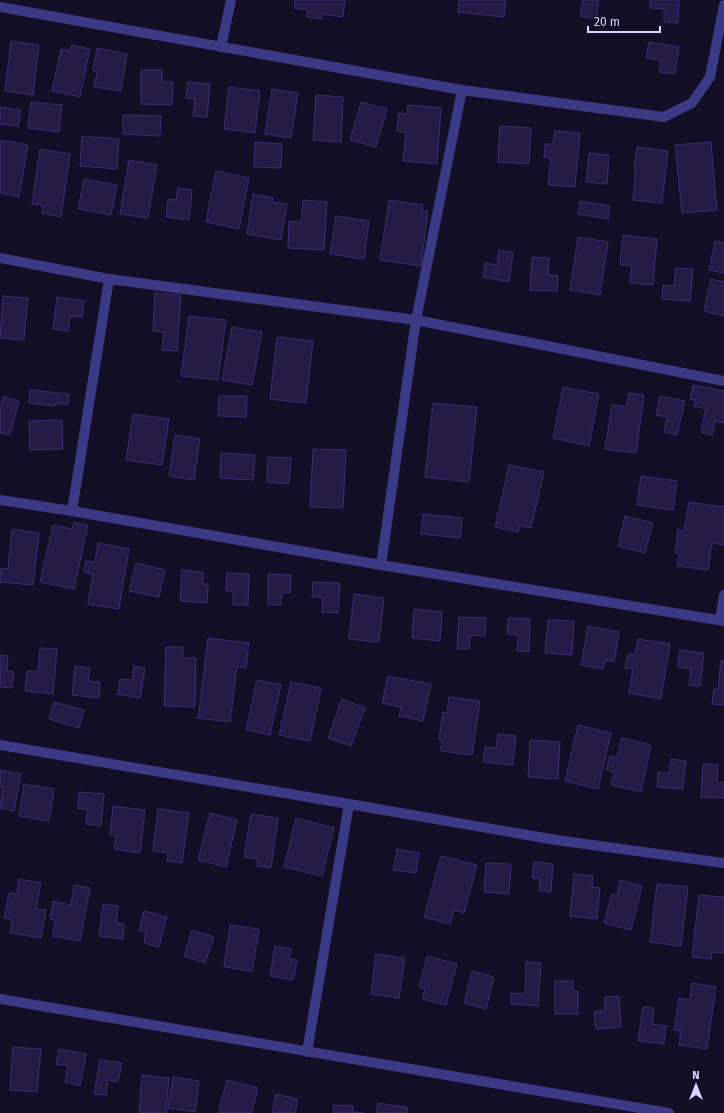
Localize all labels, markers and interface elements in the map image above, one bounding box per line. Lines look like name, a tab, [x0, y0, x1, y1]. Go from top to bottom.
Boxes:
scale bar	[588, 8, 660, 34]
text: 20 m	[594, 15, 620, 29]
north arrow	[676, 1065, 716, 1105]
text: N	[692, 1069, 700, 1082]

